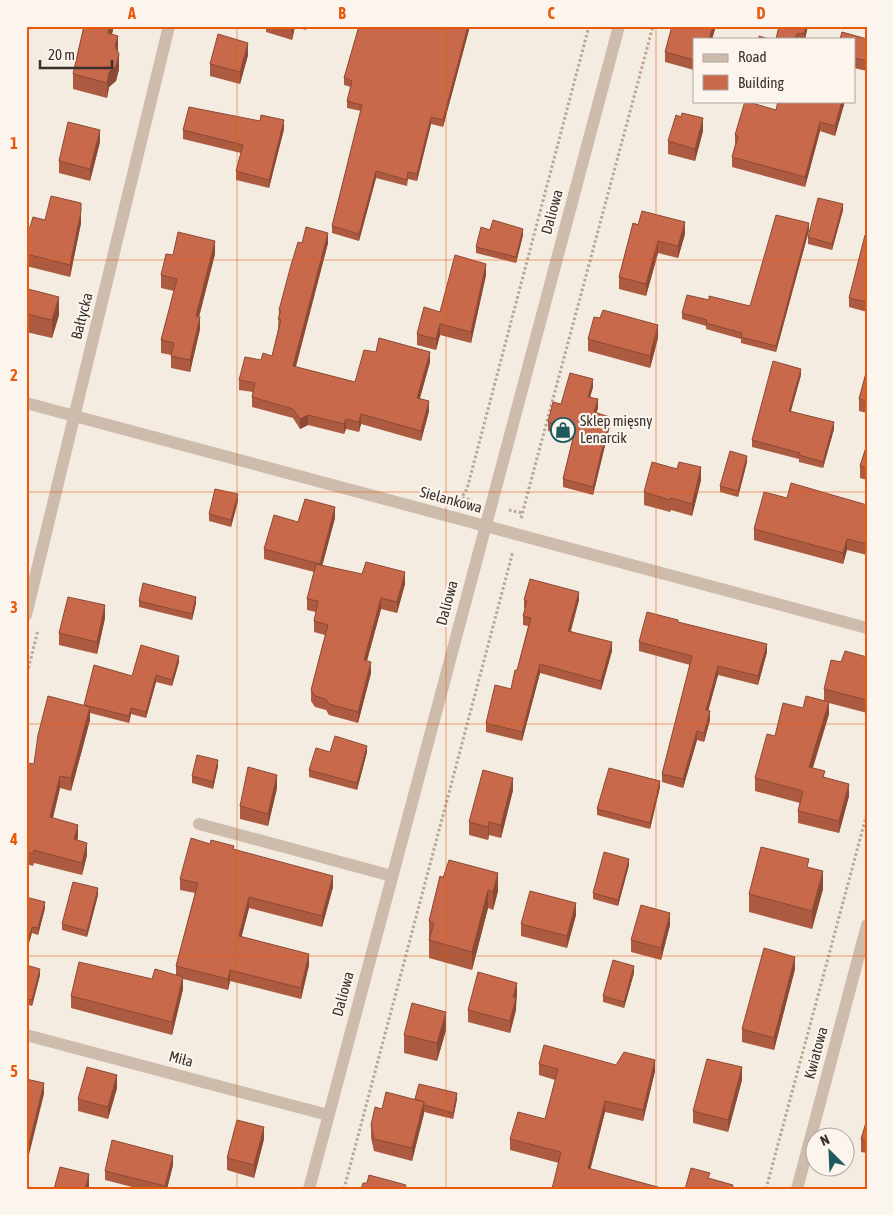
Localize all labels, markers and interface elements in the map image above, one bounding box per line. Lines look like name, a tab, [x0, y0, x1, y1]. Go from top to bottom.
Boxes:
text: A	[127, 4, 136, 22]
text: B	[338, 4, 346, 22]
text: C	[547, 4, 555, 22]
text: D	[757, 4, 766, 22]
scale bar	[40, 38, 112, 70]
legend	[693, 38, 856, 102]
text: 20 m	[48, 46, 75, 63]
text: Road	[738, 48, 767, 65]
text: Building	[738, 74, 784, 91]
text: 1	[10, 134, 18, 152]
street label: Daliowa	[537, 188, 566, 236]
street label: Bałtycka	[68, 291, 96, 341]
text: 2	[10, 366, 18, 384]
place label: Sklep mięsny Lenarcik	[580, 412, 653, 446]
shop icon: Sklep mięsny Lenarcik	[550, 417, 576, 443]
street label: Sielankowa	[418, 483, 484, 516]
street label: Daliowa	[432, 579, 461, 627]
text: 3	[10, 598, 18, 616]
text: 4	[9, 830, 18, 848]
street label: Daliowa	[328, 970, 357, 1018]
street label: Kwiatowa	[800, 1025, 831, 1081]
street label: Miła	[167, 1047, 195, 1070]
text: 5	[10, 1062, 18, 1080]
north arrow	[806, 1128, 856, 1178]
text: N	[818, 1131, 832, 1149]

